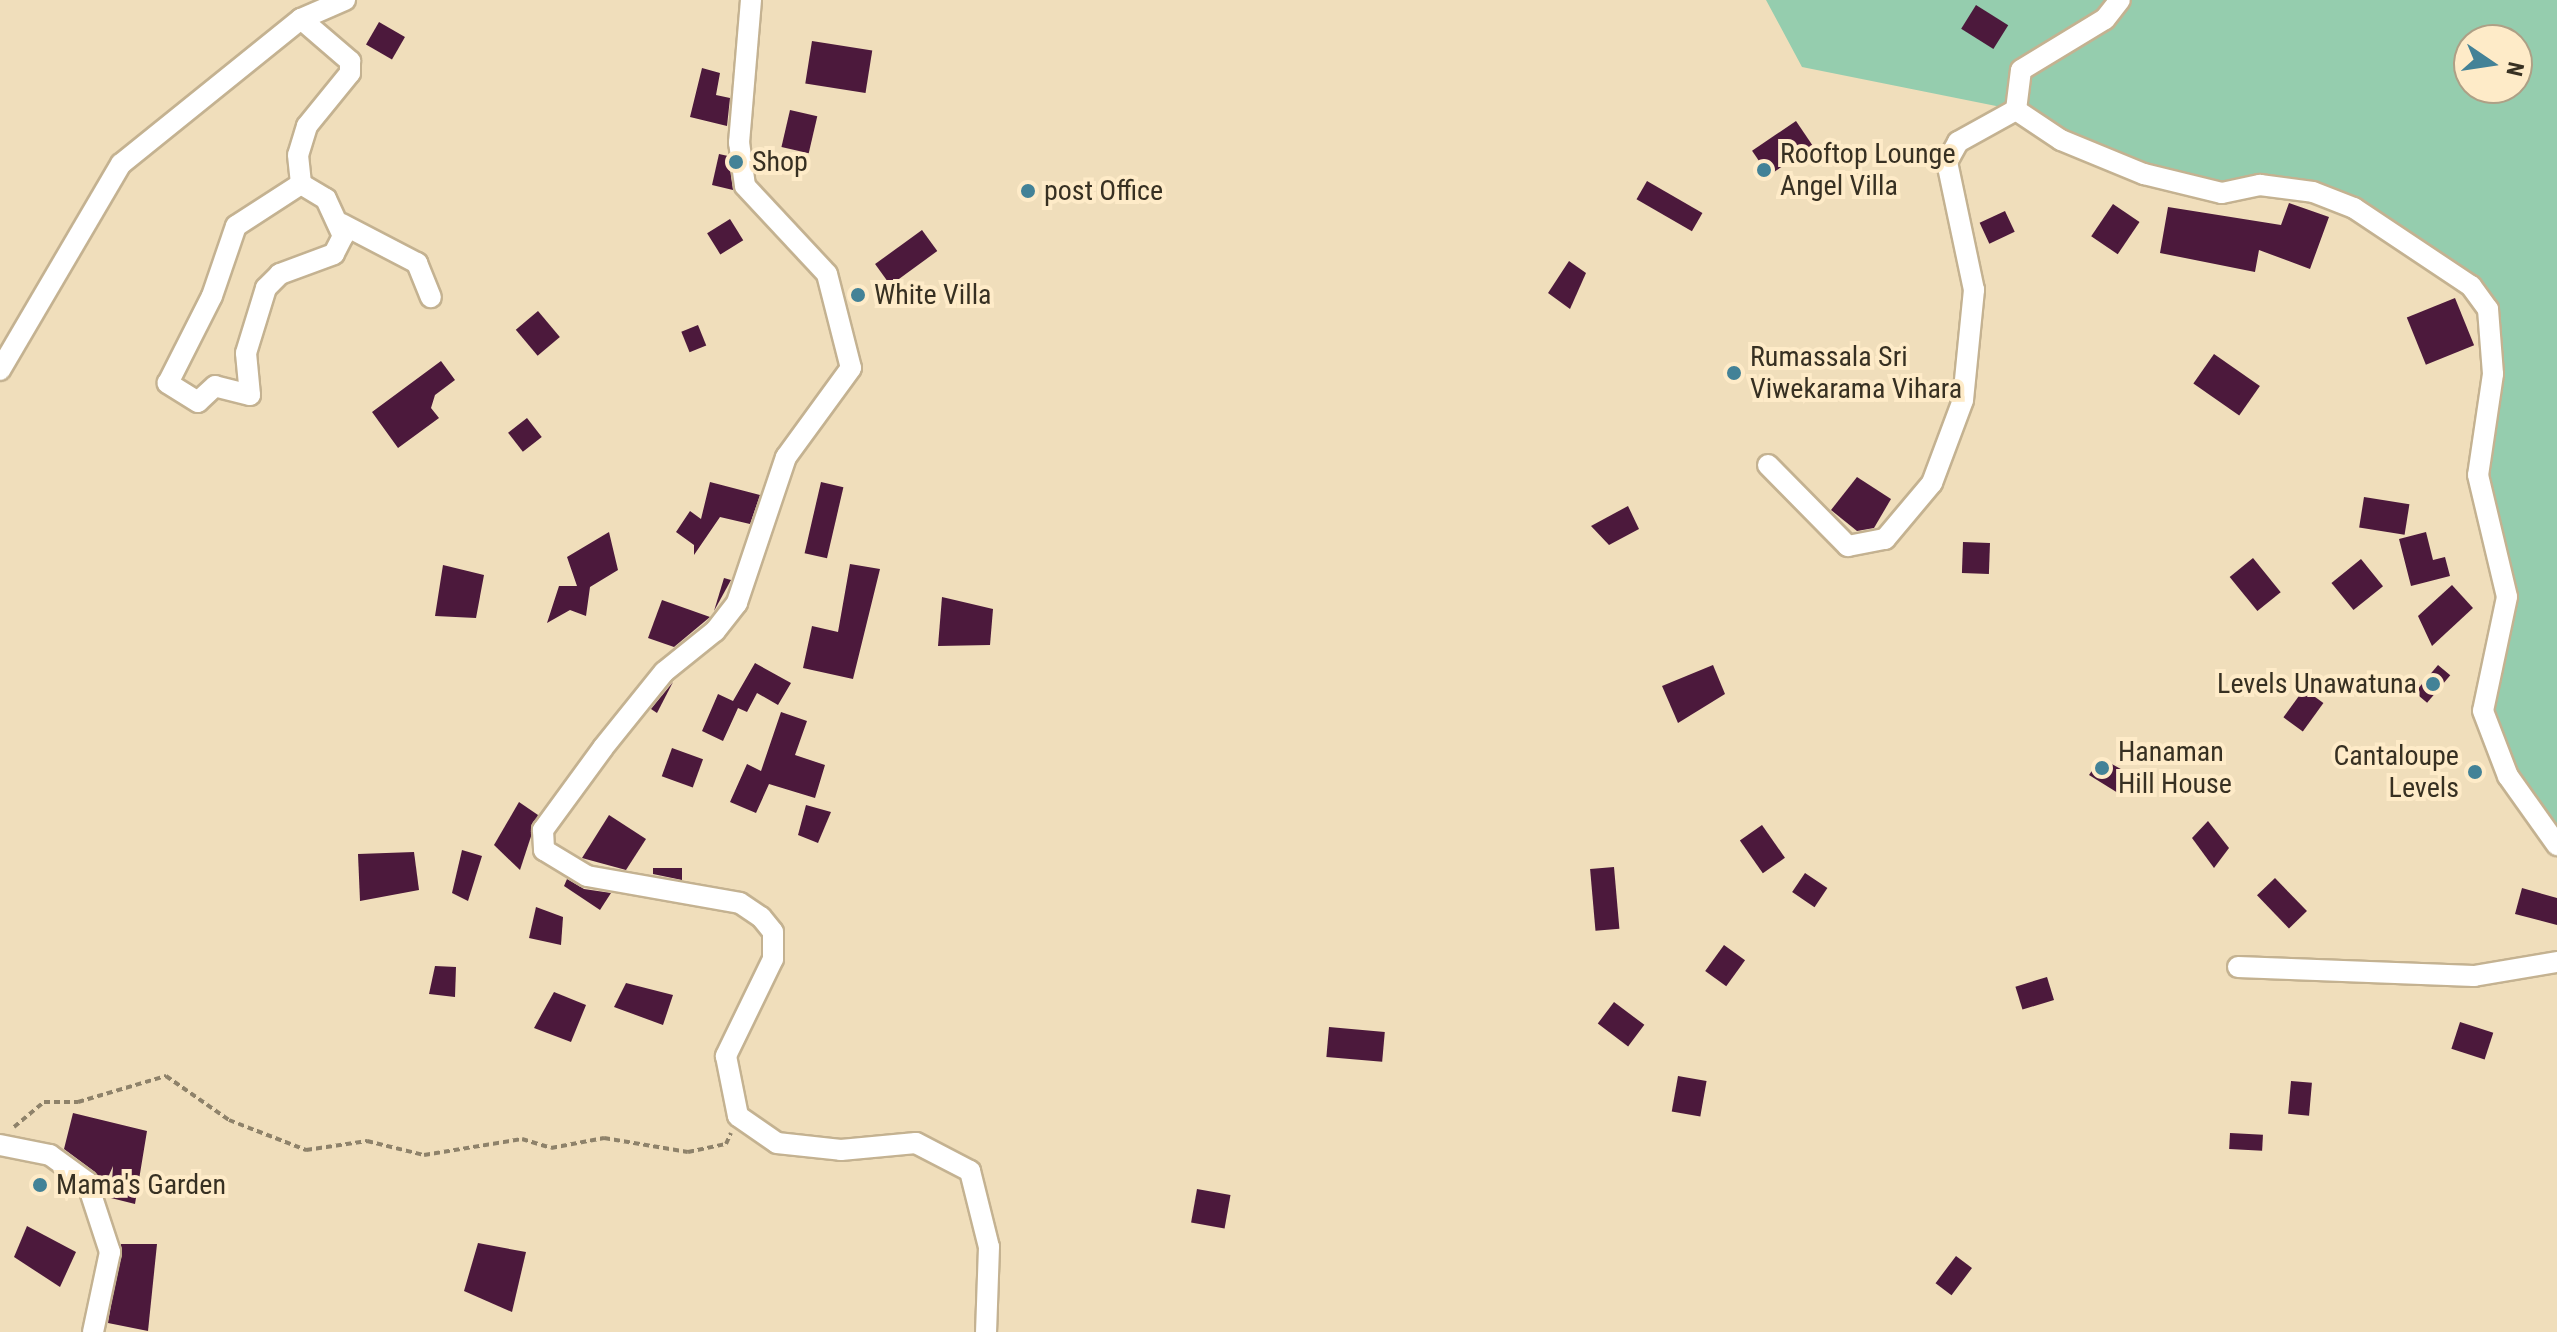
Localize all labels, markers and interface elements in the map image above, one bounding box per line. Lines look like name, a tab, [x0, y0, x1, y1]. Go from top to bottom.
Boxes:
north arrow	[2453, 24, 2533, 104]
text: N	[2501, 60, 2529, 78]
place label: Rooftop Lounge Angel Villa	[1780, 137, 1956, 203]
place label: Shop	[752, 145, 808, 179]
marker: Shop	[727, 153, 745, 171]
marker: Rooftop Lounge Angel Villa	[1755, 161, 1773, 179]
place label: post Office	[1044, 174, 1163, 208]
marker: post Office	[1019, 182, 1037, 200]
place label: White Villa	[874, 278, 991, 312]
marker: White Villa	[849, 286, 867, 304]
place label: Rumassala Sri Viwekarama Vihara	[1750, 340, 1962, 406]
marker: Rumassala Sri Viwekarama Vihara	[1725, 364, 1743, 382]
place label: Levels Unawatuna	[2217, 667, 2417, 701]
marker: Levels Unawatuna	[2424, 675, 2442, 693]
place label: Hanaman Hill House	[2118, 735, 2232, 801]
place label: Cantaloupe Levels	[2334, 739, 2459, 805]
marker: Hanaman Hill House	[2093, 759, 2111, 777]
marker: Cantaloupe Levels	[2466, 763, 2484, 781]
place label: Mama's Garden	[56, 1168, 226, 1202]
marker: Mama's Garden	[31, 1176, 49, 1194]

